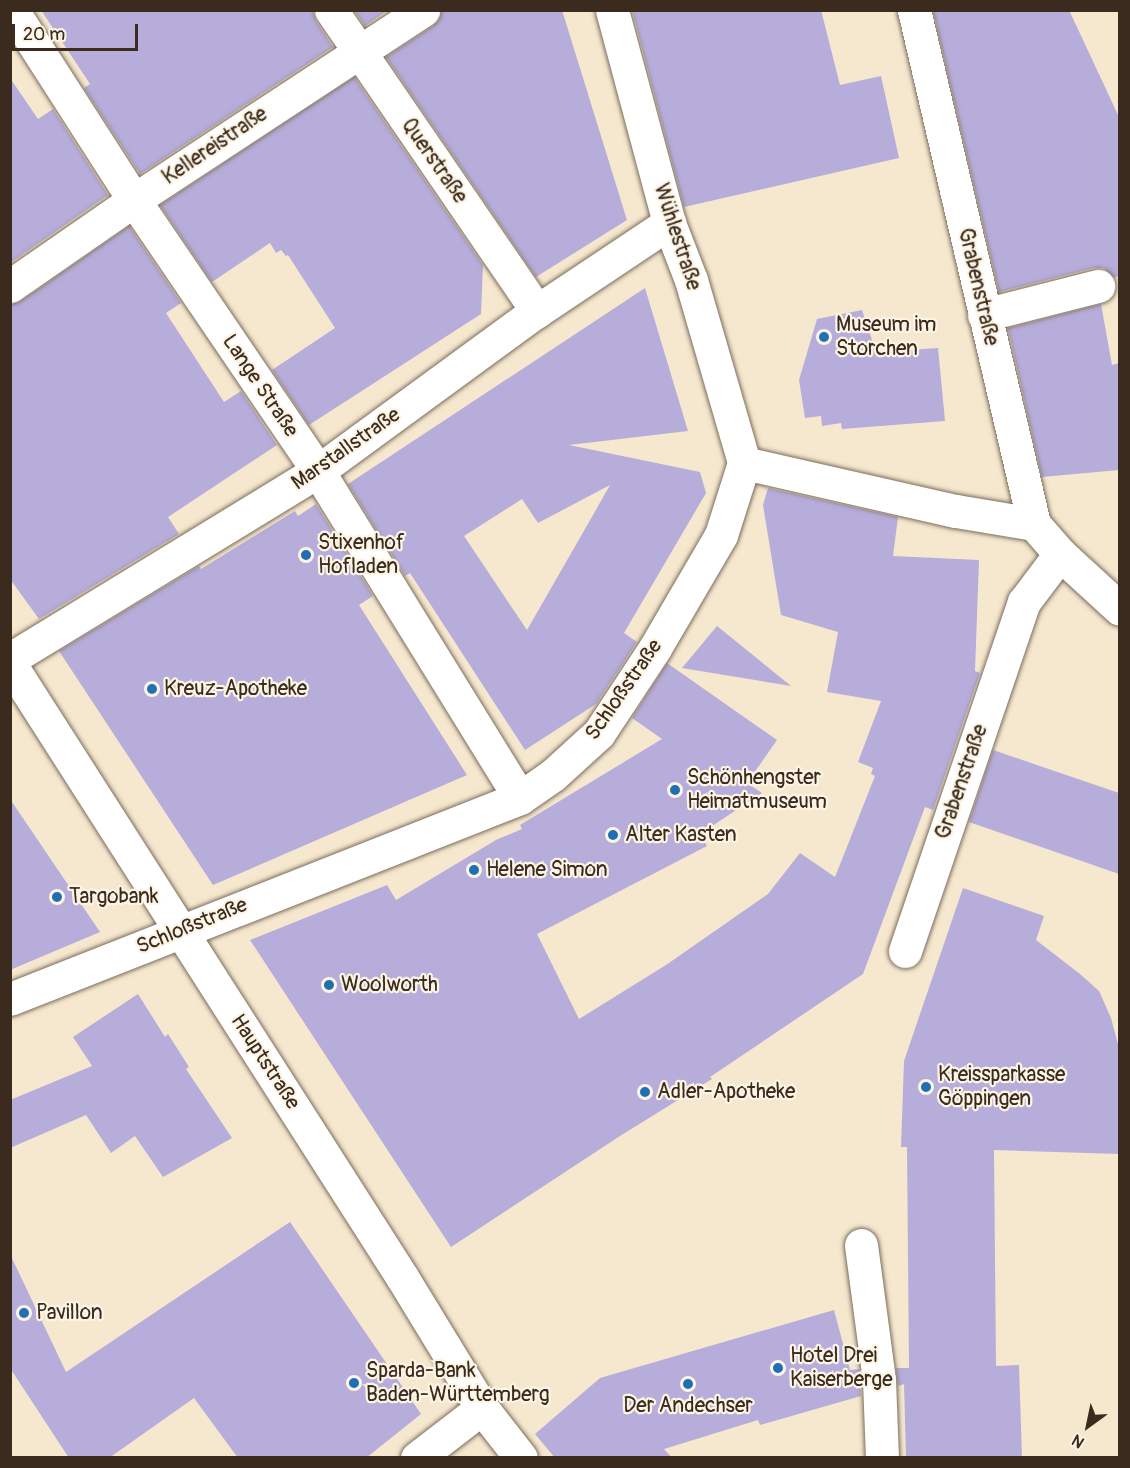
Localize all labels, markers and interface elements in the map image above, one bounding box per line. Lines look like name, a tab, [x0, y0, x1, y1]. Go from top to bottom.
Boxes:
scale bar	[15, 12, 141, 50]
text: 20 m	[23, 23, 65, 46]
street label: Kellereistraße	[158, 102, 272, 190]
street label: Querstraße	[396, 114, 472, 208]
street label: Wühlestraße	[648, 180, 706, 294]
street label: Grabenstraße	[952, 226, 1004, 348]
place label: Museum im Storchen	[836, 312, 936, 362]
street label: Lange Straße	[217, 330, 303, 442]
marker: Museum im Storchen	[817, 330, 831, 344]
street label: Marstallstraße	[287, 402, 405, 496]
place label: Stixenhof Hofladen	[318, 530, 404, 580]
marker: Stixenhof Hofladen	[299, 548, 313, 562]
street label: Schloßstraße	[580, 635, 668, 745]
place label: Kreuz-Apotheke	[164, 676, 307, 702]
marker: Kreuz-Apotheke	[145, 682, 159, 696]
street label: Grabenstraße	[931, 721, 993, 843]
place label: Schönhengster Heimatmuseum	[687, 765, 827, 815]
marker: Schönhengster Heimatmuseum	[668, 783, 682, 797]
place label: Alter Kasten	[625, 822, 737, 848]
marker: Alter Kasten	[606, 828, 620, 842]
place label: Helene Simon	[486, 857, 608, 883]
marker: Helene Simon	[467, 863, 481, 877]
place label: Targobank	[69, 884, 159, 910]
marker: Targobank	[50, 890, 64, 904]
street label: Schloßstraße	[133, 892, 251, 960]
place label: Woolworth	[341, 972, 438, 998]
marker: Woolworth	[322, 978, 336, 992]
street label: Hauptstraße	[225, 1010, 305, 1114]
place label: Kreissparkasse Göppingen	[938, 1062, 1065, 1112]
place label: Adler-Apotheke	[657, 1079, 795, 1105]
marker: Kreissparkasse Göppingen	[919, 1080, 933, 1094]
marker: Adler-Apotheke	[638, 1085, 652, 1099]
place label: Pavillon	[36, 1300, 103, 1326]
marker: Pavillon	[17, 1306, 31, 1320]
place label: Hotel Drei Kaiserberge	[790, 1343, 892, 1393]
place label: Sparda-Bank Baden-Württemberg	[366, 1358, 550, 1408]
marker: Hotel Drei Kaiserberge	[771, 1361, 785, 1375]
marker: Sparda-Bank Baden-Württemberg	[347, 1376, 361, 1390]
marker: Der Andechser	[681, 1377, 695, 1391]
place label: Der Andechser	[623, 1393, 753, 1419]
north arrow	[1058, 1396, 1118, 1456]
text: N	[1068, 1430, 1088, 1452]

